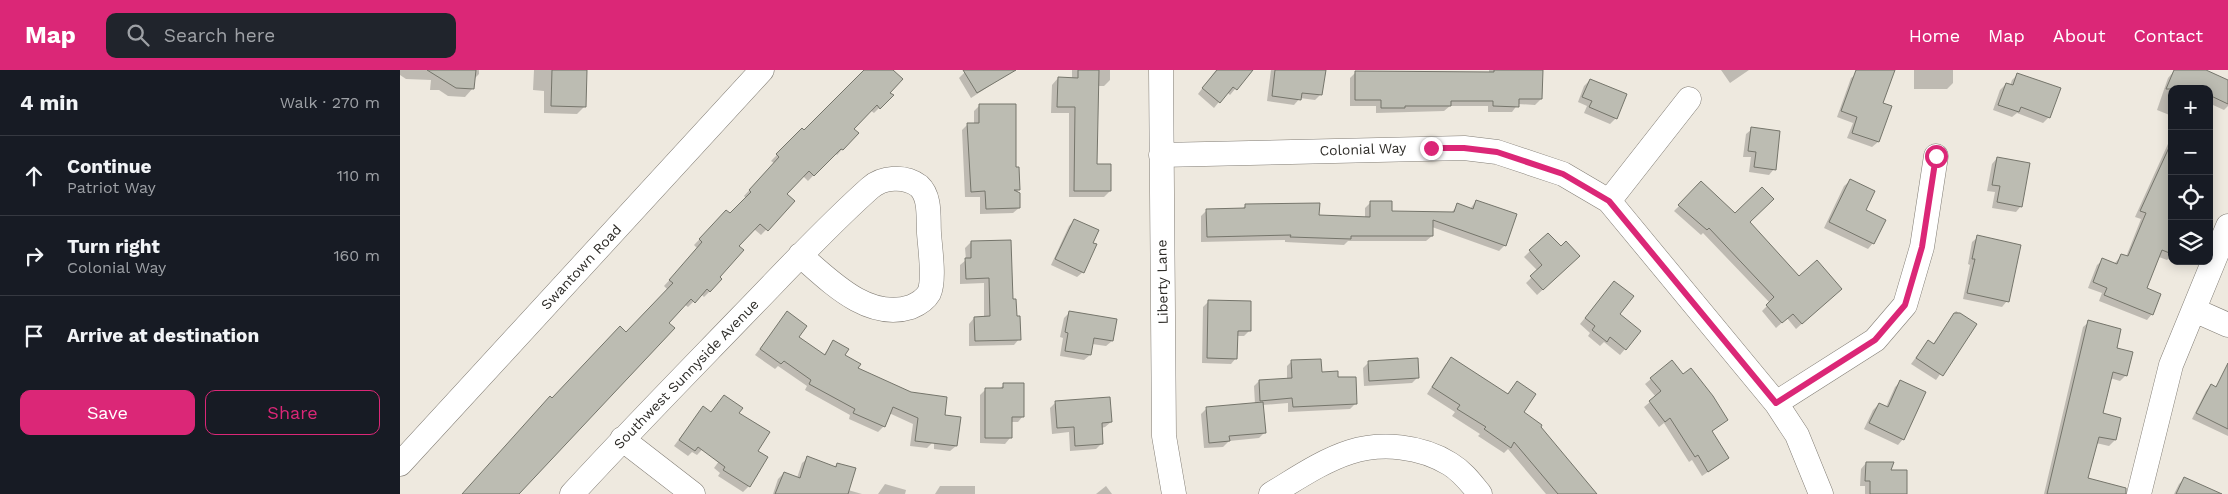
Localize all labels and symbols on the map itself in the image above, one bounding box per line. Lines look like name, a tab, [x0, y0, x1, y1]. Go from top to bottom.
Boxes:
route end	[1420, 137, 1443, 160]
street label: Colonial Way	[1319, 139, 1407, 159]
route start	[1925, 145, 1948, 168]
street label: Swantown Road	[538, 221, 624, 313]
street label: Liberty Lane	[1153, 239, 1171, 325]
street label: Southwest Sunnyside Avenue	[610, 296, 762, 452]

